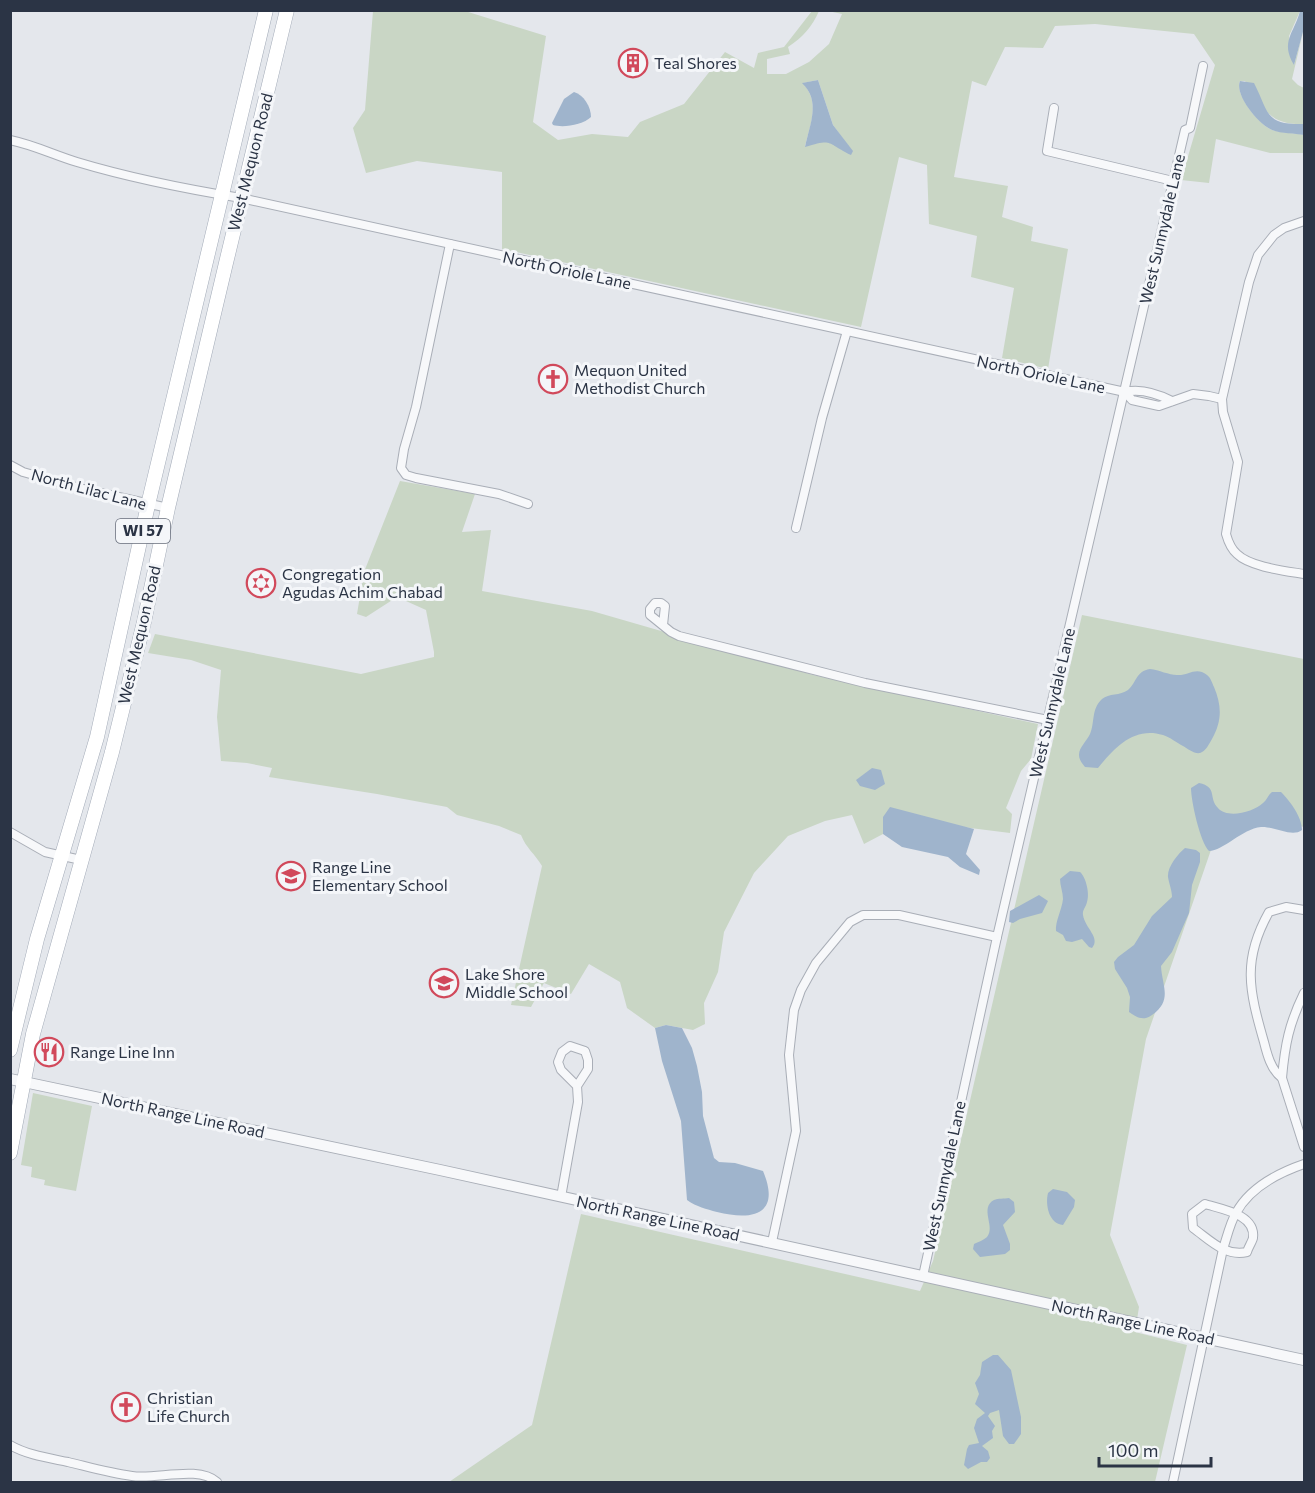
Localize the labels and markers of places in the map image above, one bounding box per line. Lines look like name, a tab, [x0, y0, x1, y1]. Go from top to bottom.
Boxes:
building icon: Teal Shores	[617, 47, 649, 79]
place label: Teal Shores	[654, 53, 737, 72]
place label: Mequon United Methodist Church	[574, 360, 705, 397]
church icon: Mequon United Methodist Church	[537, 363, 569, 395]
place label: Congregation Agudas Achim Chabad	[282, 564, 443, 601]
synagogue icon: Congregation Agudas Achim Chabad	[245, 567, 277, 599]
place label: Range Line Elementary School	[312, 857, 448, 894]
school or university icon: Range Line Elementary School	[275, 860, 307, 892]
place label: Lake Shore Middle School	[465, 964, 568, 1001]
school or university icon: Lake Shore Middle School	[428, 967, 460, 999]
restaurant icon: Range Line Inn	[33, 1036, 65, 1068]
place label: Range Line Inn	[70, 1042, 175, 1061]
place label: Christian Life Church	[147, 1388, 230, 1425]
church icon: Christian Life Church	[110, 1391, 142, 1423]

